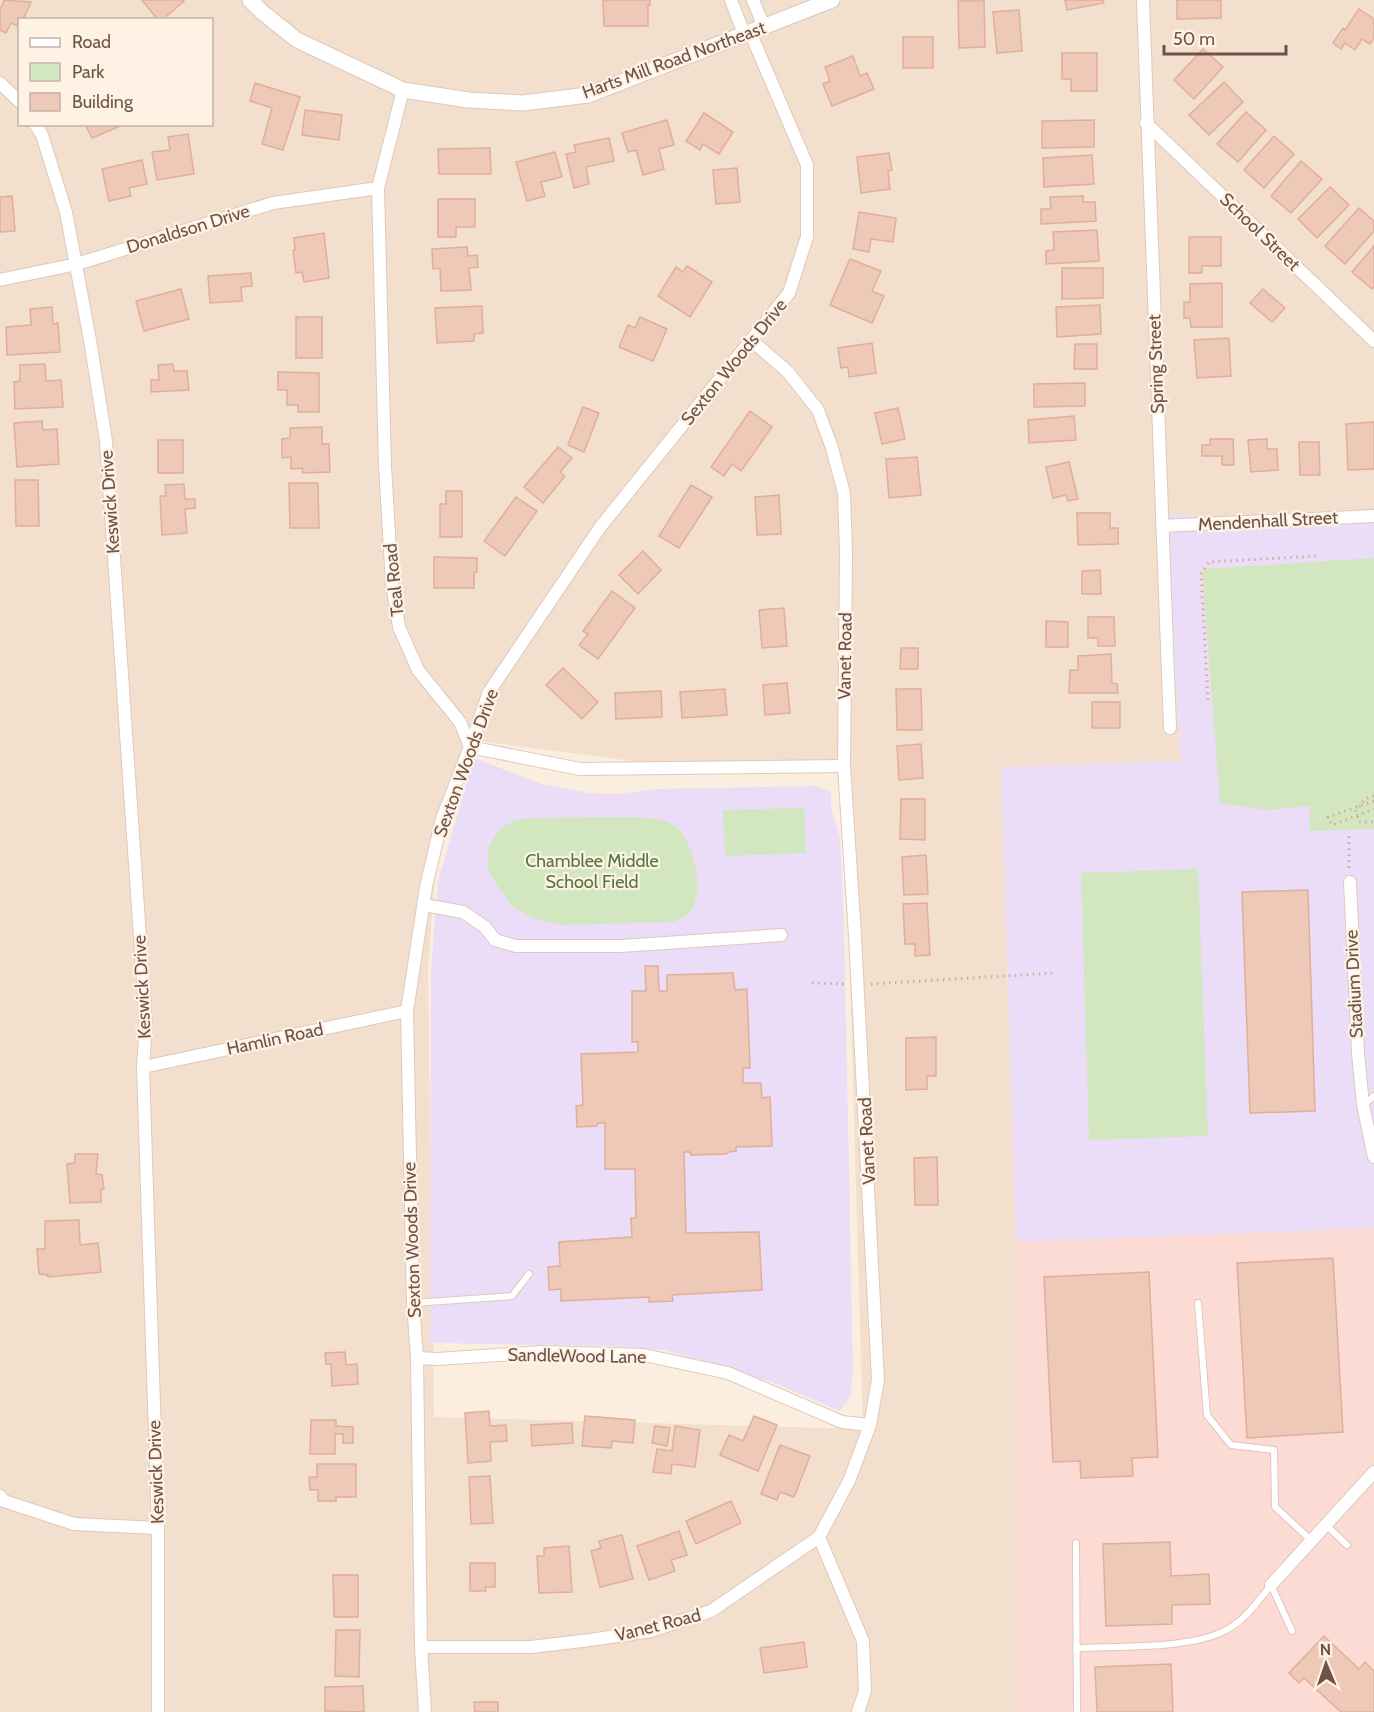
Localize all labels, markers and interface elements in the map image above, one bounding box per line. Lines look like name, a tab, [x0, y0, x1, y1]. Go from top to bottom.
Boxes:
street label: Harts Mill Road Northeast	[579, 17, 769, 103]
legend	[18, 18, 213, 126]
scale bar	[1164, 18, 1286, 56]
text: 50 m	[1173, 28, 1215, 50]
text: Road	[72, 31, 111, 53]
text: Park	[72, 61, 105, 83]
text: Building	[72, 91, 134, 113]
street label: School Street	[1215, 188, 1305, 276]
street label: Donaldson Drive	[124, 200, 252, 258]
street label: Sexton Woods Drive	[676, 294, 792, 430]
street label: Spring Street	[1143, 314, 1169, 414]
street label: Keswick Drive	[95, 449, 125, 555]
street label: Mendenhall Street	[1197, 506, 1339, 536]
street label: Teal Road	[379, 542, 409, 618]
street label: Vanet Road	[833, 612, 857, 700]
street label: Sexton Woods Drive	[429, 686, 503, 840]
park label: Chamblee Middle School Field	[525, 850, 659, 893]
street label: Stadium Drive	[1340, 929, 1368, 1039]
street label: Keswick Drive	[128, 935, 156, 1039]
street label: Hamlin Road	[225, 1018, 325, 1060]
street label: Vanet Road	[854, 1097, 880, 1185]
street label: Sexton Woods Drive	[398, 1162, 426, 1318]
street label: SandleWood Lane	[507, 1344, 647, 1368]
street label: Keswick Drive	[143, 1420, 169, 1524]
street label: Vanet Road	[613, 1604, 703, 1646]
north arrow	[1296, 1634, 1356, 1694]
text: N	[1320, 1640, 1331, 1659]

